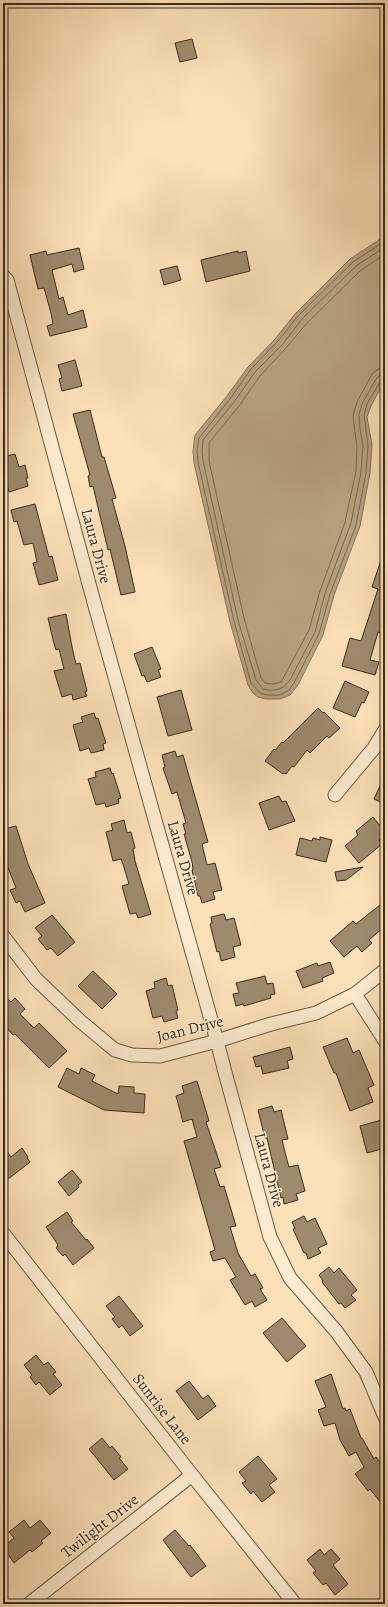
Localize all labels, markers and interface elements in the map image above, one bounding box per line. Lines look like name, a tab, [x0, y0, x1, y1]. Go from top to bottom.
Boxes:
street label: Laura Drive	[75, 506, 117, 586]
street label: Laura Drive	[162, 818, 204, 898]
street label: Joan Drive	[154, 1010, 226, 1048]
street label: Laura Drive	[248, 1130, 290, 1210]
street label: Sunrise Lane	[127, 1369, 197, 1449]
street label: Twilight Drive	[57, 1489, 143, 1563]

